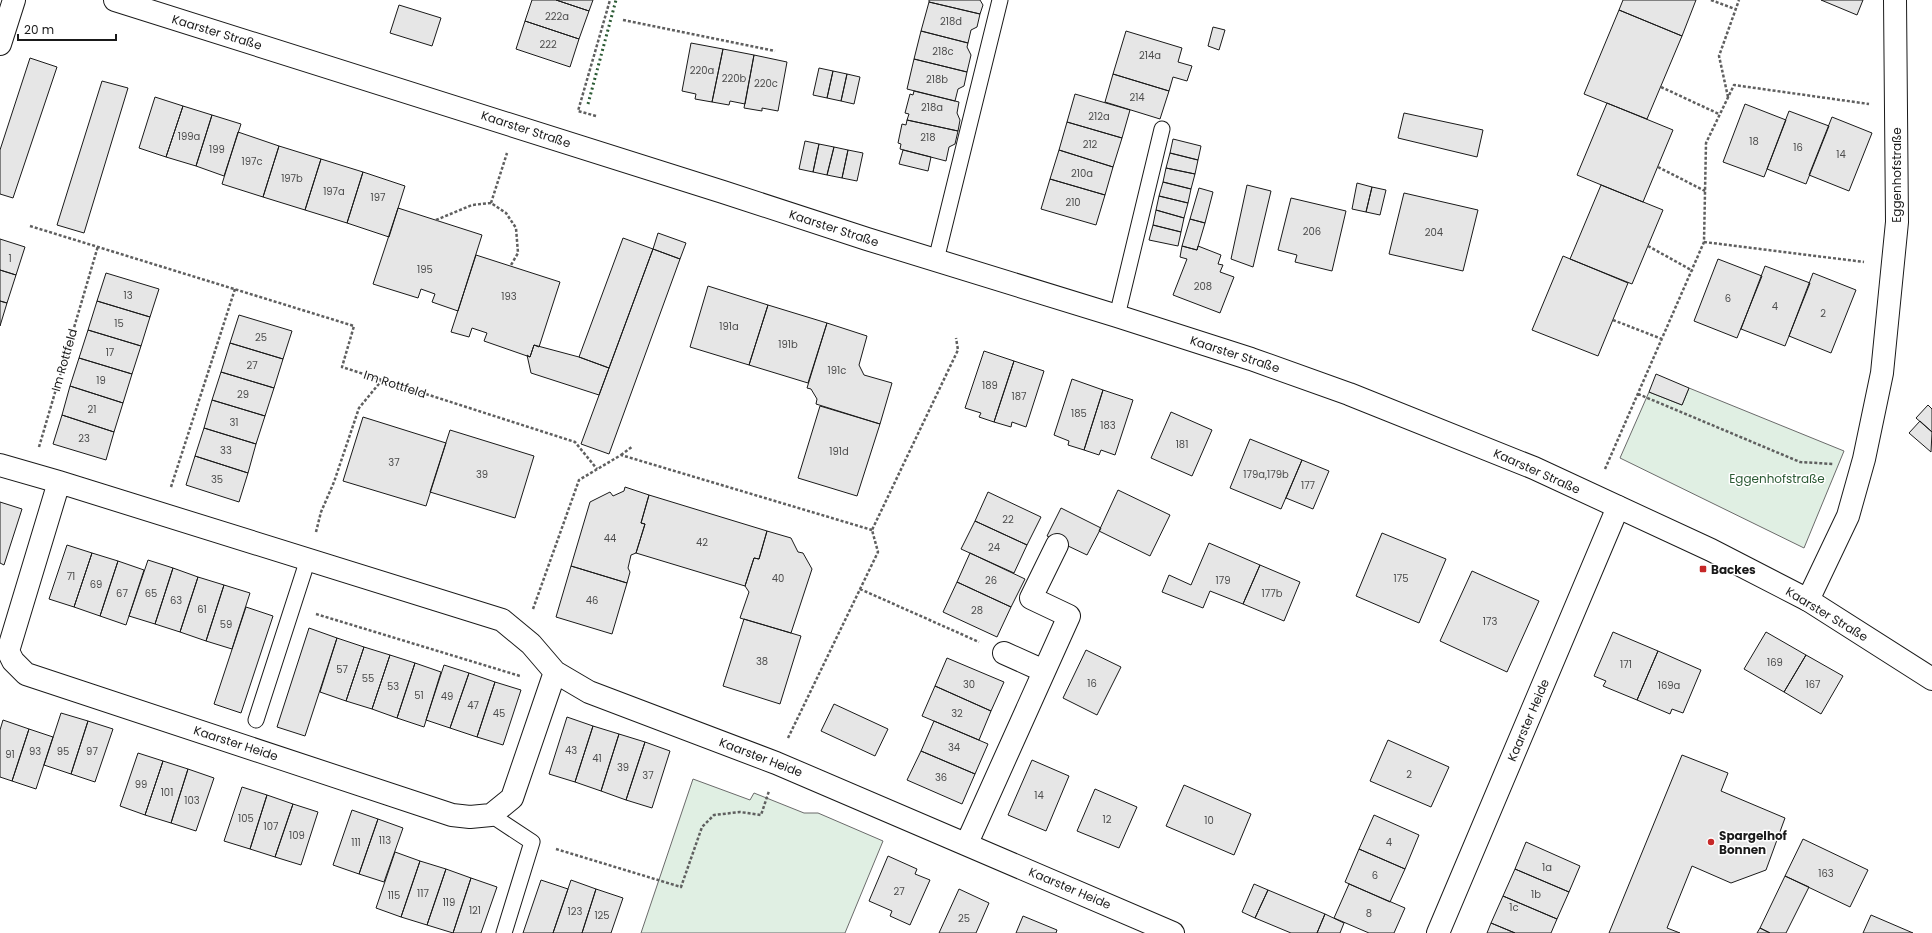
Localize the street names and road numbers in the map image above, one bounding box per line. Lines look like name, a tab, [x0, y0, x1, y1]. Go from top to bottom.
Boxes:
street label: Kaarster Straße	[170, 10, 264, 54]
street label: Kaarster Straße	[479, 107, 573, 151]
street label: Eggenhofstraße	[1888, 127, 1905, 223]
street label: Kaarster Straße	[787, 206, 881, 250]
street label: Im Rottfeld	[47, 327, 81, 393]
street label: Kaarster Straße	[1188, 332, 1282, 376]
street label: Im Rottfeld	[362, 366, 428, 402]
street label: Kaarster Straße	[1491, 444, 1583, 498]
street label: Kaarster Straße	[1783, 583, 1871, 645]
street label: Kaarster Heide	[1503, 676, 1553, 764]
street label: Kaarster Heide	[192, 721, 280, 765]
street label: Kaarster Heide	[717, 733, 805, 781]
street label: Kaarster Heide	[1026, 863, 1114, 913]

